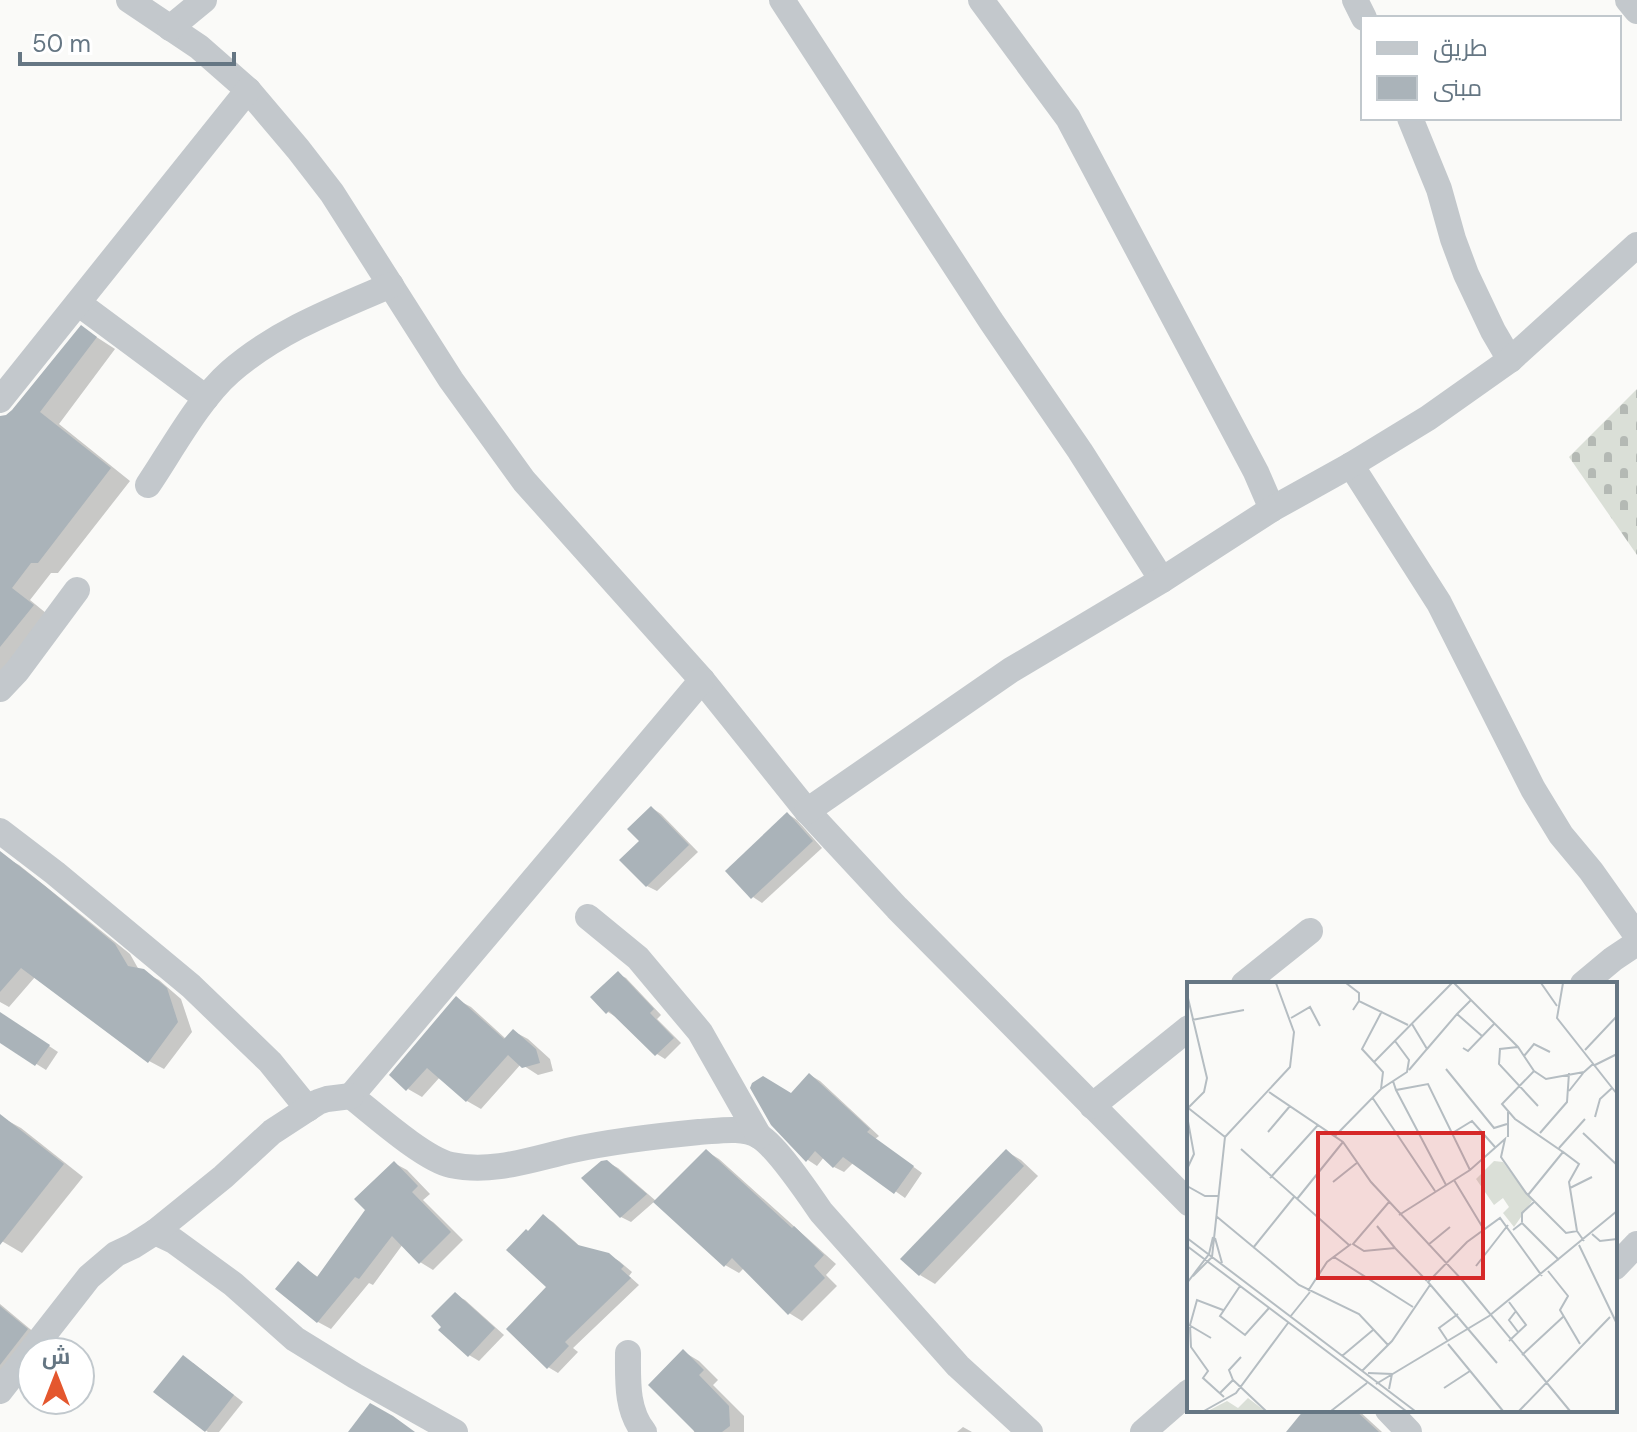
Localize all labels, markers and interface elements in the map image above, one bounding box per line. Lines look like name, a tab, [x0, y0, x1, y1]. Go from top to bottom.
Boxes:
scale bar	[20, 16, 234, 66]
legend	[1361, 16, 1621, 120]
text: 50 m	[32, 28, 91, 59]
text: طريق	[1433, 32, 1488, 63]
text: مبنى	[1433, 72, 1482, 103]
inset map	[1187, 982, 1617, 1412]
north arrow	[16, 1336, 96, 1416]
text: ش	[42, 1342, 70, 1371]

